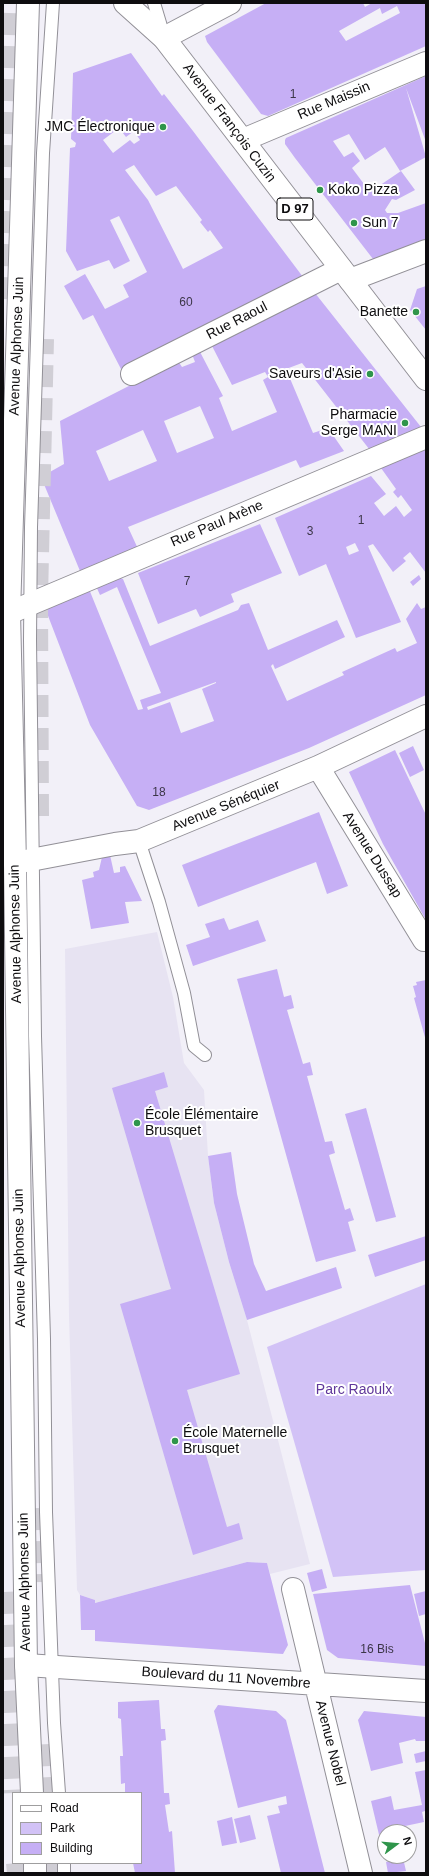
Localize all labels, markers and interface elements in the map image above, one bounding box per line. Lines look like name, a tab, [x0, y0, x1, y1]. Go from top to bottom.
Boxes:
street label: Avenue François Cuzin	[179, 60, 279, 186]
street label: Rue Maissin	[295, 78, 373, 124]
house number: 1	[290, 88, 296, 102]
place label: JMC Électronique	[45, 119, 155, 135]
marker: JMC Électronique	[158, 122, 168, 132]
place label: Koko Pizza	[328, 182, 398, 198]
marker: Koko Pizza	[315, 185, 325, 195]
road number: D 97	[277, 198, 313, 220]
place label: Sun 7	[362, 215, 399, 231]
marker: Sun 7	[349, 218, 359, 228]
street label: Avenue Alphonse Juin	[6, 276, 28, 416]
house number: 60	[179, 296, 193, 310]
street label: Rue Raoul	[204, 298, 270, 344]
place label: Banette	[360, 304, 408, 320]
marker: Banette	[411, 307, 421, 317]
place label: Saveurs d'Asie	[269, 366, 362, 382]
marker: Saveurs d'Asie	[365, 369, 375, 379]
place label: Pharmacie Serge MANI	[321, 407, 397, 440]
marker: Pharmacie Serge MANI	[400, 418, 410, 428]
street label: Rue Paul Arène	[168, 497, 266, 551]
house number: 1	[358, 514, 364, 528]
house number: 3	[307, 525, 313, 539]
house number: 7	[184, 575, 190, 589]
street label: Avenue Sénéquier	[170, 777, 282, 835]
house number: 18	[152, 786, 166, 800]
street label: Avenue Dussap	[339, 809, 405, 901]
street label: Avenue Alphonse Juin	[6, 864, 26, 1004]
place label: École Élémentaire Brusquet	[145, 1107, 259, 1140]
marker: École Élémentaire Brusquet	[132, 1118, 142, 1128]
street label: Avenue Alphonse Juin	[10, 1188, 30, 1328]
park label: Parc Raoulx	[316, 1382, 392, 1398]
place label: École Maternelle Brusquet	[183, 1425, 287, 1458]
marker: École Maternelle Brusquet	[170, 1436, 180, 1446]
street label: Avenue Alphonse Juin	[15, 1512, 35, 1652]
house number: 16 Bis	[360, 1643, 394, 1657]
street label: Boulevard du 11 Novembre	[141, 1664, 311, 1692]
street label: Avenue Nobel	[311, 1698, 349, 1788]
legend	[12, 1792, 142, 1864]
text: Road	[50, 1801, 79, 1815]
text: Park	[50, 1821, 75, 1835]
north arrow	[377, 1824, 417, 1864]
text: N	[401, 1835, 414, 1846]
text: Building	[50, 1841, 93, 1855]

